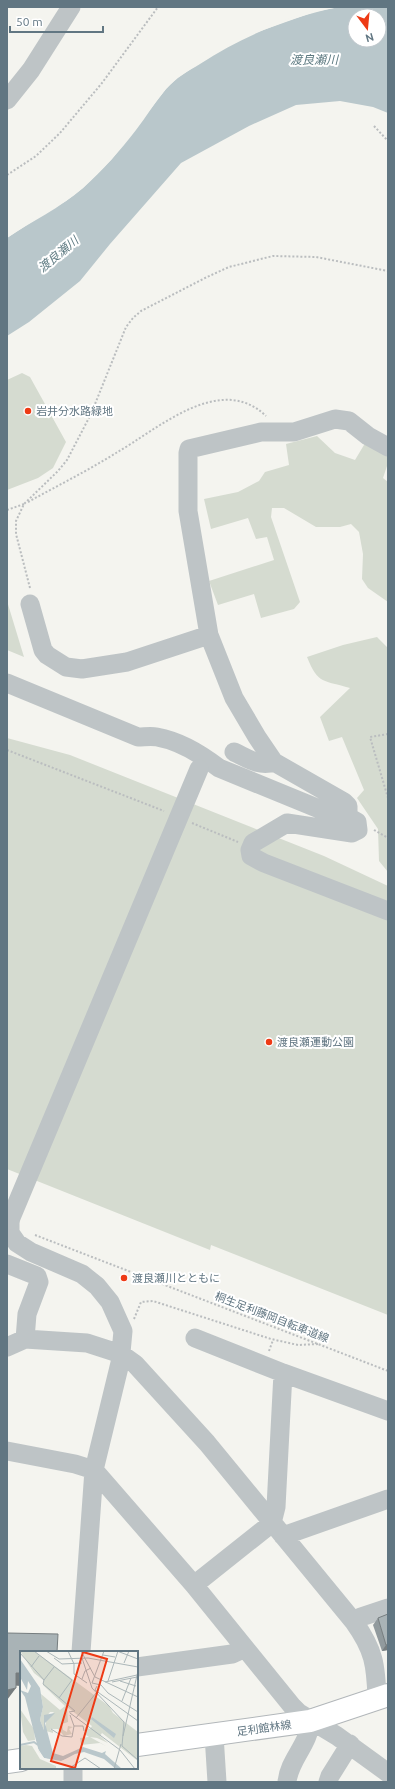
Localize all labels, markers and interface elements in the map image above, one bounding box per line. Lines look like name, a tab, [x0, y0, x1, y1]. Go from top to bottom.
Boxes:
scale bar	[10, 8, 103, 34]
north arrow	[347, 8, 387, 48]
text: 50 m	[16, 15, 43, 28]
text: N	[364, 31, 375, 45]
water label: 渡良瀬川	[290, 53, 340, 66]
water label: 渡良瀬川	[35, 232, 82, 274]
place label: 岩井分水路緑地	[36, 405, 113, 417]
marker: 岩井分水路緑地	[23, 406, 33, 416]
place label: 渡良瀬運動公園	[277, 1036, 354, 1048]
marker: 渡良瀬運動公園	[264, 1037, 274, 1047]
place label: 渡良瀬川とともに	[132, 1272, 220, 1284]
marker: 渡良瀬川とともに	[119, 1273, 129, 1283]
street label: 桐生足利藤岡自転車道線	[213, 1290, 331, 1344]
inset map	[20, 1651, 138, 1769]
street label: 足利館林線	[236, 1718, 292, 1738]

